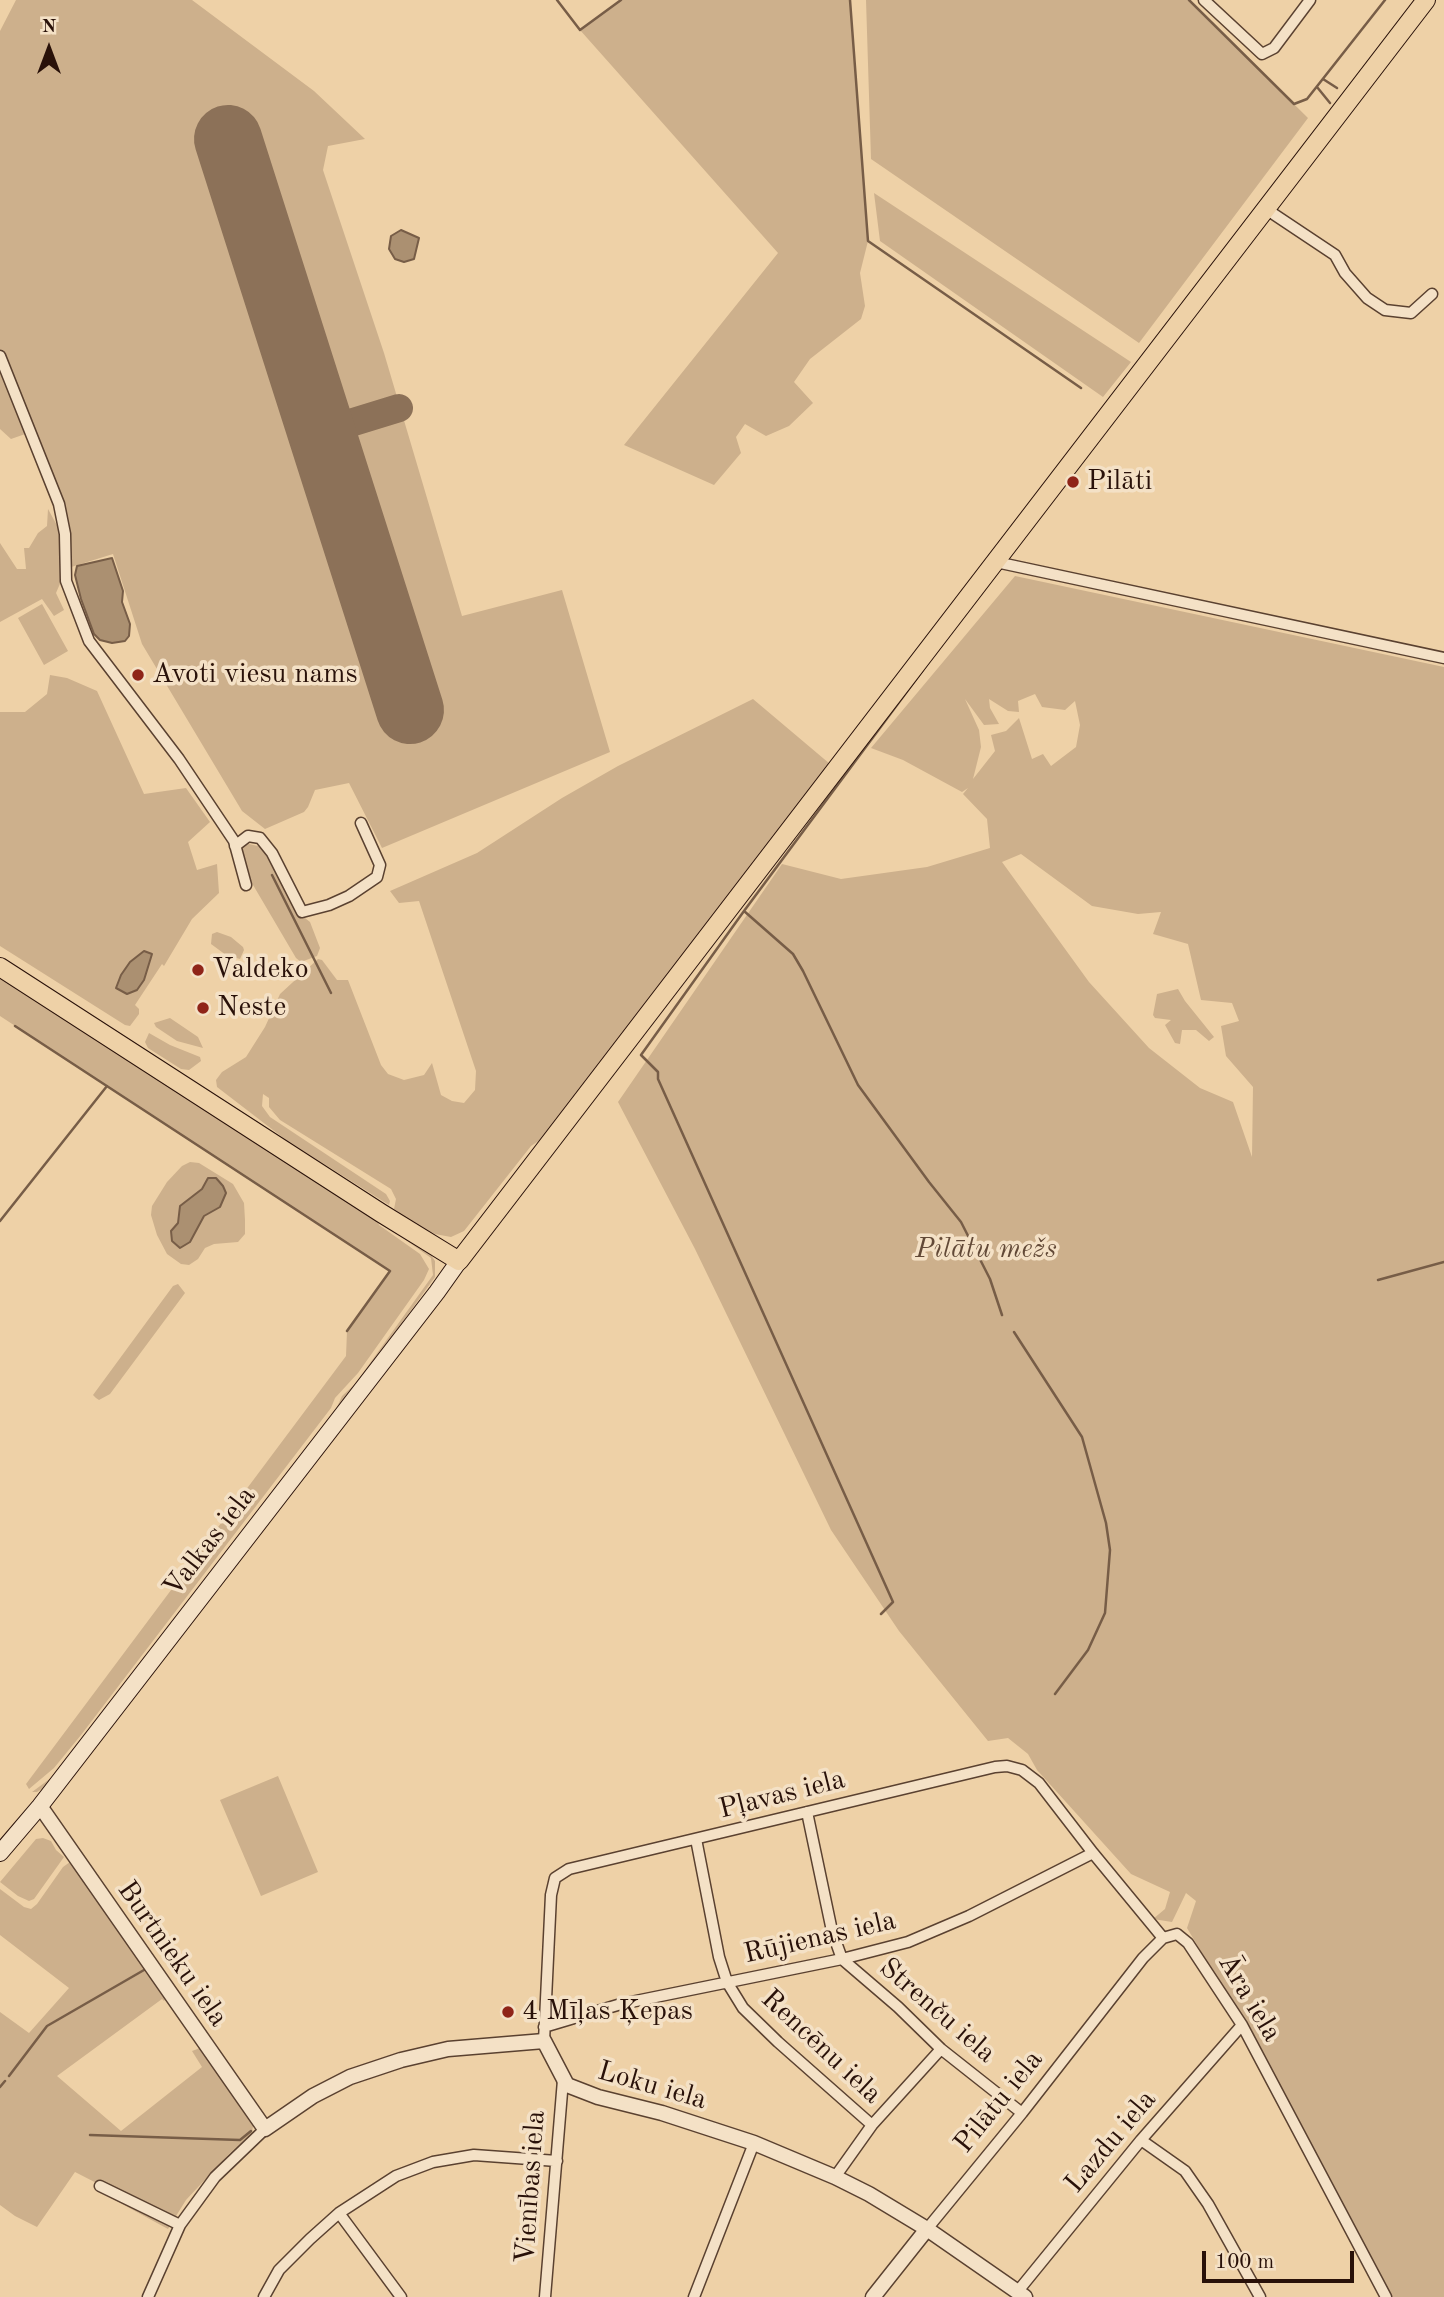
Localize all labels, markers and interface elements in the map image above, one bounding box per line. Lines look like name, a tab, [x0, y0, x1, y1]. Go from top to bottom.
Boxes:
north arrow	[14, 14, 84, 84]
text: N	[42, 18, 56, 37]
place label: Pilāti	[1087, 465, 1152, 499]
marker: Pilāti	[1065, 474, 1081, 490]
place label: Avoti viesu nams	[152, 658, 358, 692]
marker: Avoti viesu nams	[130, 667, 146, 683]
place label: Valdeko	[212, 953, 309, 987]
marker: Valdeko	[190, 962, 206, 978]
place label: Neste	[217, 991, 286, 1025]
marker: Neste	[195, 1000, 211, 1016]
park label: Pilātu mežs	[915, 1233, 1057, 1267]
street label: Valkas iela	[156, 1480, 264, 1604]
street label: Pļavas iela	[715, 1763, 849, 1827]
street label: Burtnieku iela	[109, 1875, 235, 2033]
street label: Rūjienas iela	[741, 1904, 899, 1972]
street label: Āra iela	[1210, 1948, 1288, 2048]
street label: Strenču iela	[872, 1951, 1002, 2071]
street label: Rencēnu iela	[754, 1983, 888, 2111]
place label: 4 Mīļas Ķepas	[522, 1995, 693, 2029]
marker: 4 Mīļas Ķepas	[500, 2004, 516, 2020]
street label: Pilātu iela	[947, 2044, 1051, 2160]
street label: Loku iela	[594, 2054, 710, 2118]
street label: Lazdu iela	[1058, 2084, 1164, 2200]
street label: Vienības iela	[509, 2109, 553, 2265]
scale bar	[1206, 2238, 1358, 2282]
text: 100 m	[1215, 2252, 1274, 2273]

